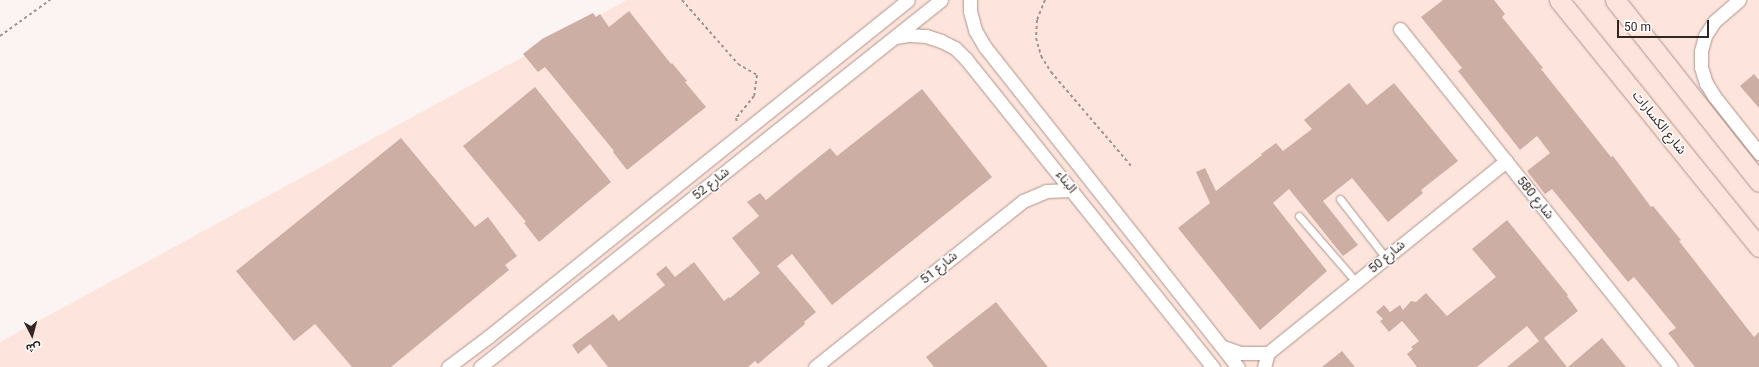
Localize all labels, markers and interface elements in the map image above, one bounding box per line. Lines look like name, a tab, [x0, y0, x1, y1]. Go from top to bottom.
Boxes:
scale bar	[1619, 12, 1711, 38]
text: 50 m	[1624, 20, 1651, 34]
street label: شارع الكسارات	[1629, 88, 1689, 158]
street label: شارع 52	[689, 164, 733, 204]
street label: البناء	[1052, 168, 1080, 196]
street label: شارع 580	[1513, 173, 1557, 223]
street label: شارع 50	[1365, 237, 1409, 277]
street label: شارع 51	[917, 248, 961, 288]
north arrow	[12, 315, 52, 355]
text: ش	[25, 340, 41, 355]

